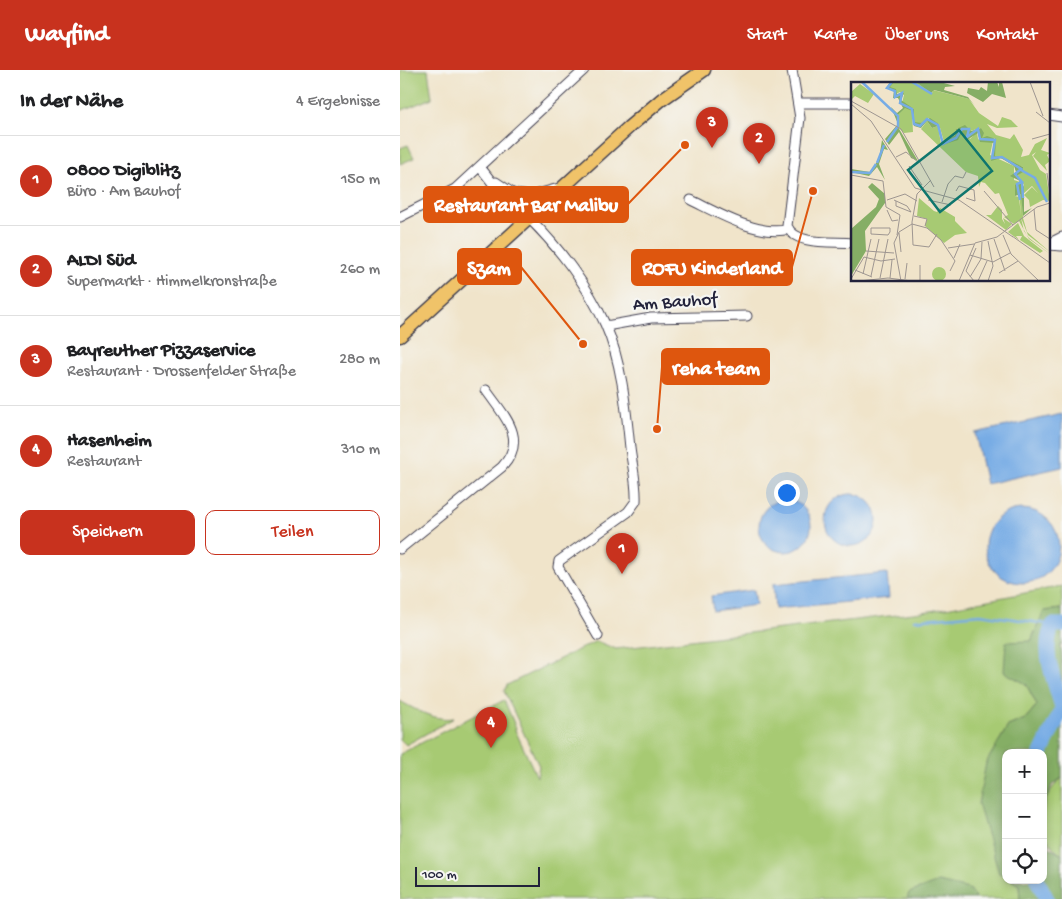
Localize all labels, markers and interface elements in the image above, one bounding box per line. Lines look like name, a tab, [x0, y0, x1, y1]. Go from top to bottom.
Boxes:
text: Wayfind	[25, 21, 109, 50]
text: Start	[747, 25, 786, 46]
text: Karte	[814, 25, 857, 46]
text: Über uns	[885, 25, 948, 46]
text: Kontakt	[976, 25, 1037, 46]
inset map	[851, 82, 1050, 281]
text: In der Nähe	[20, 90, 123, 115]
text: 4 Ergebnisse	[296, 93, 380, 112]
pin: 3	[696, 107, 728, 148]
pin: 2	[743, 123, 775, 164]
text: 0800 Digiblitz	[67, 160, 180, 183]
text: 1	[33, 171, 39, 190]
text: 150 m	[341, 171, 380, 190]
text: Büro · Am Bauhof	[67, 183, 180, 202]
callout: Restaurant Bar Malibu	[424, 187, 628, 222]
text: Restaurant Bar Malibu	[433, 196, 619, 219]
callout: Szam	[458, 249, 521, 284]
text: ALDI Süd	[67, 250, 135, 273]
callout: ROFU Kinderland	[632, 250, 792, 285]
text: Szam	[467, 259, 511, 282]
text: ROFU Kinderland	[641, 259, 784, 282]
text: 2	[32, 261, 40, 280]
text: 260 m	[340, 261, 380, 280]
text: Supermarkt · Himmelkronstraße	[67, 273, 277, 292]
street label: Am Bauhof	[632, 288, 720, 317]
text: Bayreuther Pizzaservice	[67, 340, 255, 363]
callout: reha team	[662, 349, 769, 384]
text: 3	[32, 351, 40, 370]
text: 280 m	[339, 351, 380, 370]
text: reha team	[671, 359, 761, 382]
text: Restaurant · Drossenfelder Straße	[67, 363, 296, 382]
text: Hasenheim	[67, 430, 152, 453]
text: 4	[32, 441, 40, 460]
text: 310 m	[341, 441, 380, 460]
text: Restaurant	[67, 453, 141, 472]
your location	[774, 480, 800, 506]
button: Speichern	[20, 510, 195, 555]
button: Teilen	[205, 510, 380, 555]
pin: 1	[606, 533, 638, 574]
pin: 4	[475, 707, 507, 748]
map controls	[1002, 749, 1047, 884]
button: +	[1002, 749, 1047, 794]
button: −	[1002, 794, 1047, 839]
button: locate	[1002, 839, 1047, 884]
scale bar	[415, 864, 540, 887]
text: 100 m	[422, 867, 457, 884]

